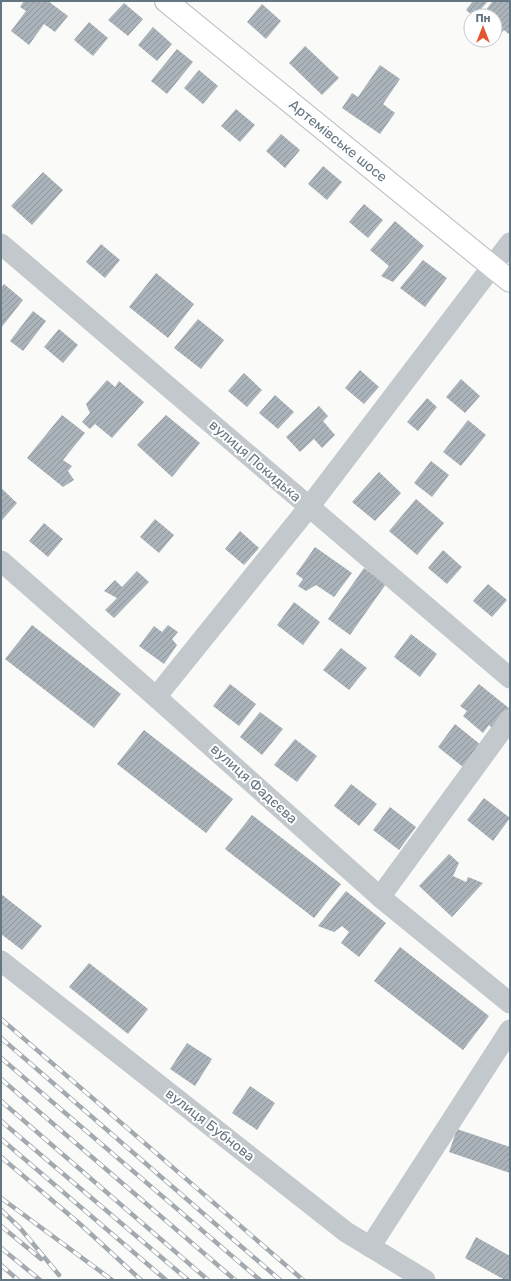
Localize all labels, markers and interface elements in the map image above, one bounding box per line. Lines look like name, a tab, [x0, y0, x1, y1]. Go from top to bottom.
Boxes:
north arrow	[463, 8, 503, 48]
text: Пн	[475, 12, 491, 25]
street label: Артемівське шосе	[286, 96, 391, 186]
street label: вулиця Покидька	[206, 416, 304, 506]
street label: вулиця Фадєєва	[207, 741, 301, 827]
street label: вулиця Бубнова	[162, 1085, 258, 1165]

